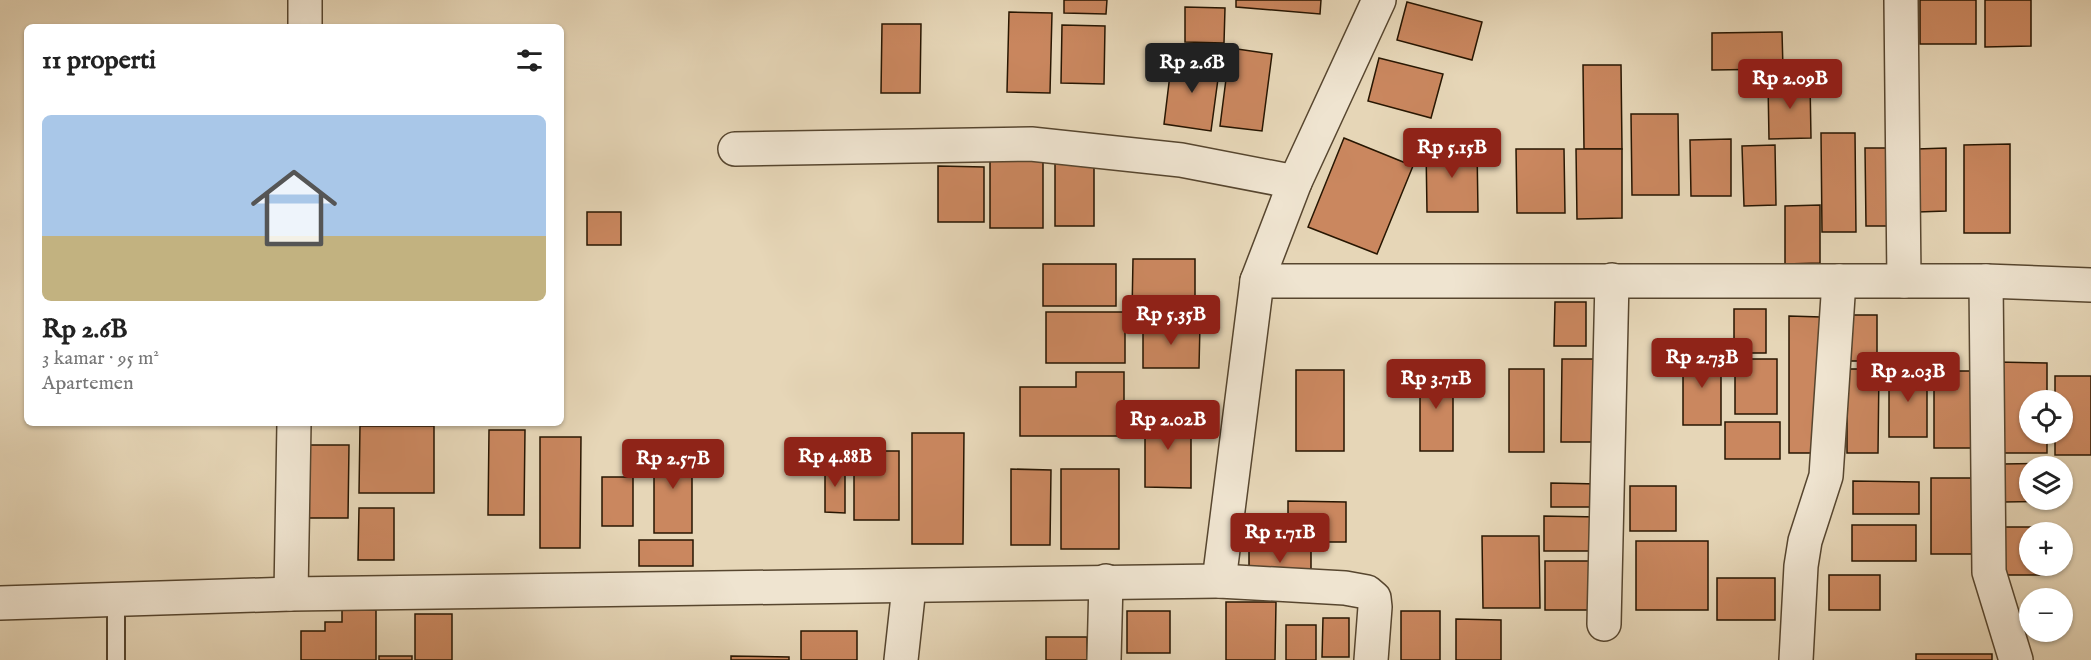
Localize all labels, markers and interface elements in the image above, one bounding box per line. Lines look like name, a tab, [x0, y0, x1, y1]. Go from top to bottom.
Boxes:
pin: Rp 2.6B	[1137, 43, 1247, 94]
text: 11 properti	[42, 44, 156, 77]
icon: filters	[513, 44, 546, 77]
text: Rp 2.6B	[1159, 50, 1225, 75]
pin: Rp 2.09B	[1728, 59, 1852, 110]
text: Rp 2.09B	[1752, 66, 1828, 91]
pin: Rp 5.15B	[1390, 128, 1514, 179]
text: Rp 5.15B	[1417, 135, 1487, 160]
icon: home	[240, 154, 348, 262]
pin: Rp 5.35B	[1109, 295, 1233, 346]
text: Rp 5.35B	[1136, 302, 1206, 327]
text: Rp 2.6B	[42, 313, 127, 346]
pin: Rp 2.73B	[1640, 338, 1764, 389]
text: Rp 2.73B	[1666, 345, 1739, 370]
text: 3 kamar · 95 m²	[42, 346, 159, 371]
pin: Rp 2.03B	[1846, 352, 1970, 403]
pin: Rp 3.71B	[1374, 359, 1498, 410]
text: Rp 2.03B	[1871, 359, 1945, 384]
text: Rp 3.71B	[1400, 366, 1472, 391]
text: Apartemen	[42, 371, 134, 396]
map controls	[2019, 390, 2073, 642]
button: locate	[2019, 390, 2073, 444]
pin: Rp 2.02B	[1106, 400, 1230, 451]
text: Rp 2.02B	[1130, 407, 1206, 432]
pin: Rp 4.88B	[773, 437, 897, 488]
pin: Rp 2.57B	[611, 439, 735, 490]
text: Rp 4.88B	[798, 444, 872, 469]
text: Rp 2.57B	[636, 446, 710, 471]
button: layers	[2019, 456, 2073, 510]
pin: Rp 1.71B	[1218, 513, 1342, 564]
text: Rp 1.71B	[1244, 520, 1316, 545]
button: +	[2019, 522, 2073, 576]
button: −	[2019, 588, 2073, 642]

